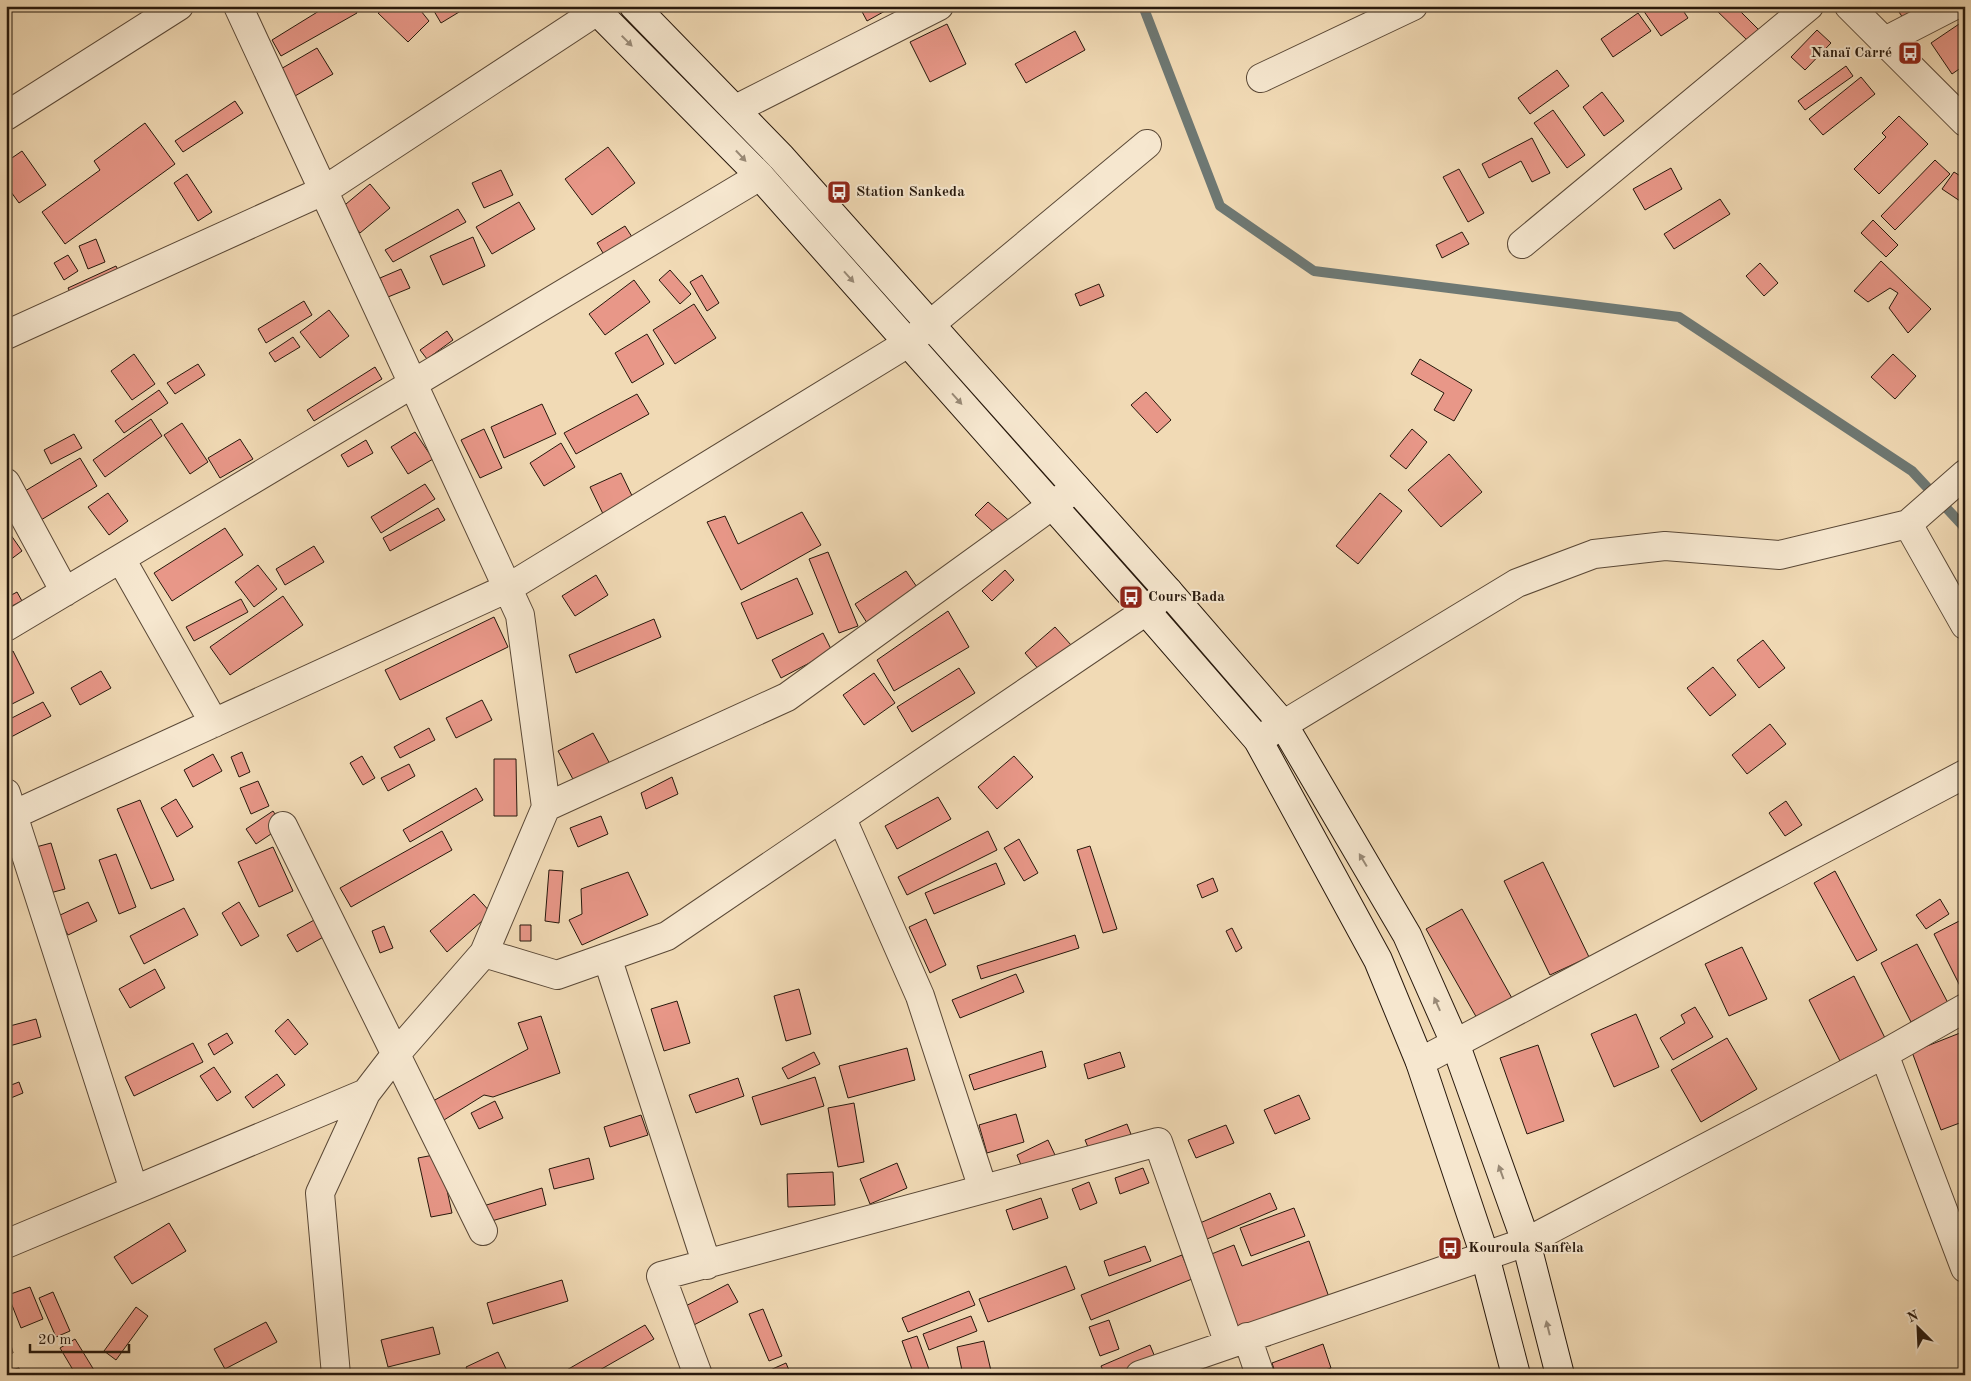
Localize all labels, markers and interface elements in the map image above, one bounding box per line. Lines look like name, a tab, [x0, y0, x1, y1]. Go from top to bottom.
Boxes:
one-way arrow	[620, 35, 632, 47]
bus stop icon: Nanaï Carré	[1897, 40, 1923, 66]
place label: Nanaï Carré	[1811, 46, 1892, 61]
one-way arrow	[735, 150, 747, 162]
bus stop icon: Station Sankeda	[826, 179, 852, 205]
place label: Station Sankeda	[856, 185, 965, 200]
one-way arrow	[844, 271, 855, 284]
one-way arrow	[952, 392, 963, 405]
bus stop icon: Cours Bada	[1118, 584, 1144, 610]
place label: Cours Bada	[1148, 590, 1225, 605]
one-way arrow	[1358, 853, 1367, 866]
one-way arrow	[1433, 997, 1441, 1011]
one-way arrow	[1497, 1164, 1505, 1179]
bus stop icon: Kouroula Sanfèla	[1437, 1235, 1463, 1261]
place label: Kouroula Sanfèla	[1468, 1241, 1584, 1256]
north arrow	[1894, 1304, 1944, 1354]
text: N	[1905, 1308, 1921, 1326]
one-way arrow	[1544, 1320, 1552, 1335]
scale bar	[30, 1321, 129, 1353]
text: 20 m	[38, 1333, 72, 1348]

